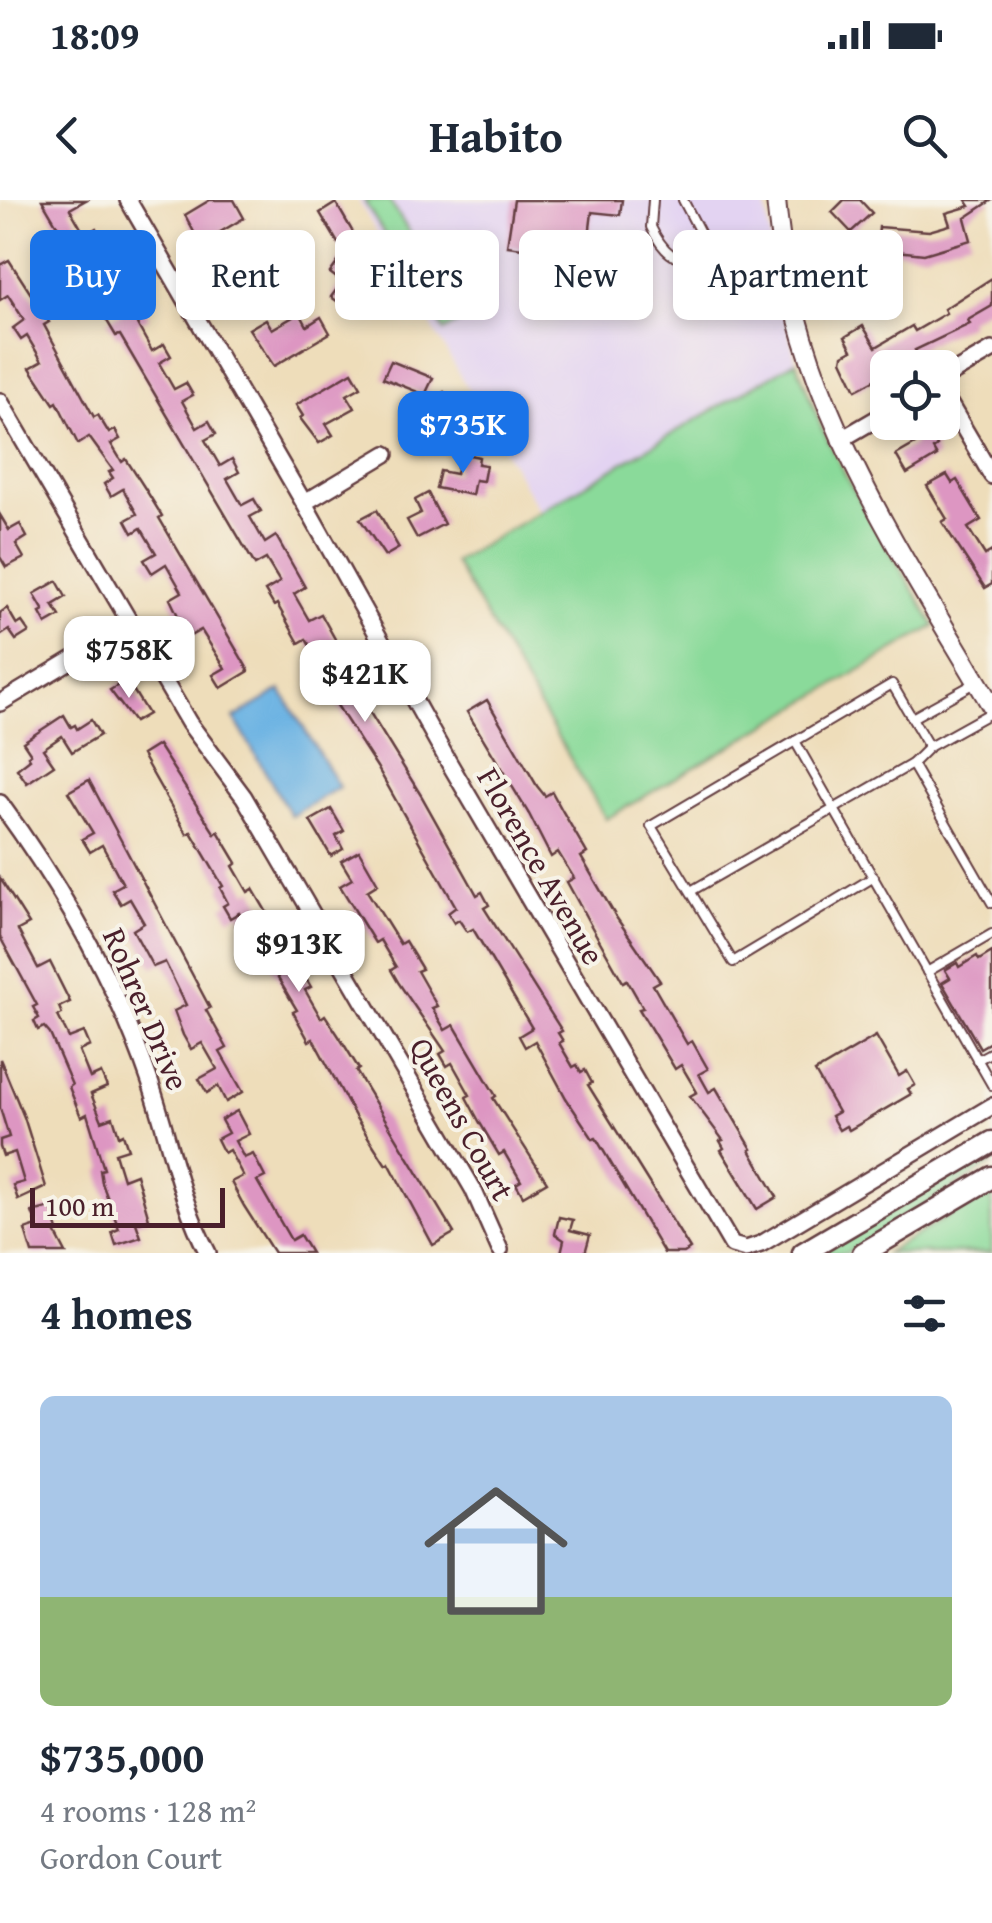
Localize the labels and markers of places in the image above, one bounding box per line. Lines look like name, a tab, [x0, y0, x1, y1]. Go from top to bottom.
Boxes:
pin: $735K	[393, 391, 533, 476]
pin: $758K	[59, 616, 199, 701]
pin: $421K	[295, 640, 435, 725]
pin: $913K	[229, 910, 369, 995]

